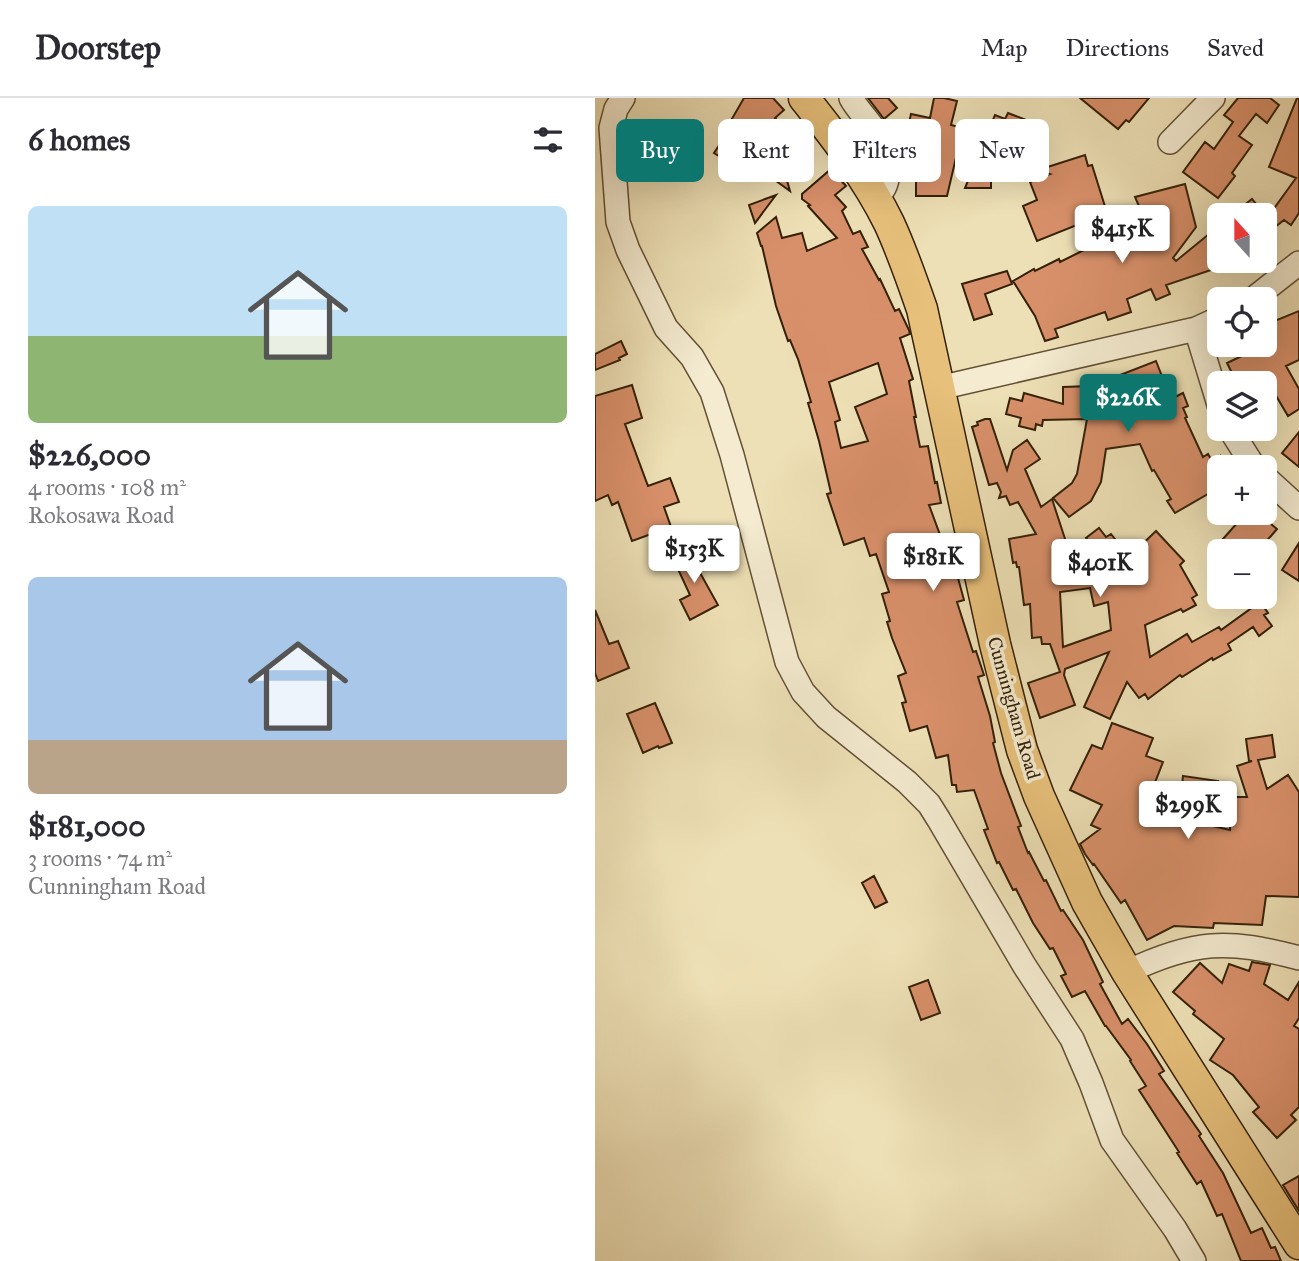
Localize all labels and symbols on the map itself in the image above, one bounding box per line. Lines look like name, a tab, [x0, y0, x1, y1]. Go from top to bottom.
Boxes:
north arrow	[1207, 203, 1277, 273]
pin: $415K	[1073, 206, 1171, 265]
pin: $226K	[1079, 374, 1177, 434]
pin: $153K	[645, 526, 743, 585]
pin: $181K	[884, 533, 982, 593]
pin: $401K	[1051, 540, 1149, 599]
street label: Cunningham Road	[982, 634, 1045, 783]
pin: $299K	[1139, 782, 1237, 841]

